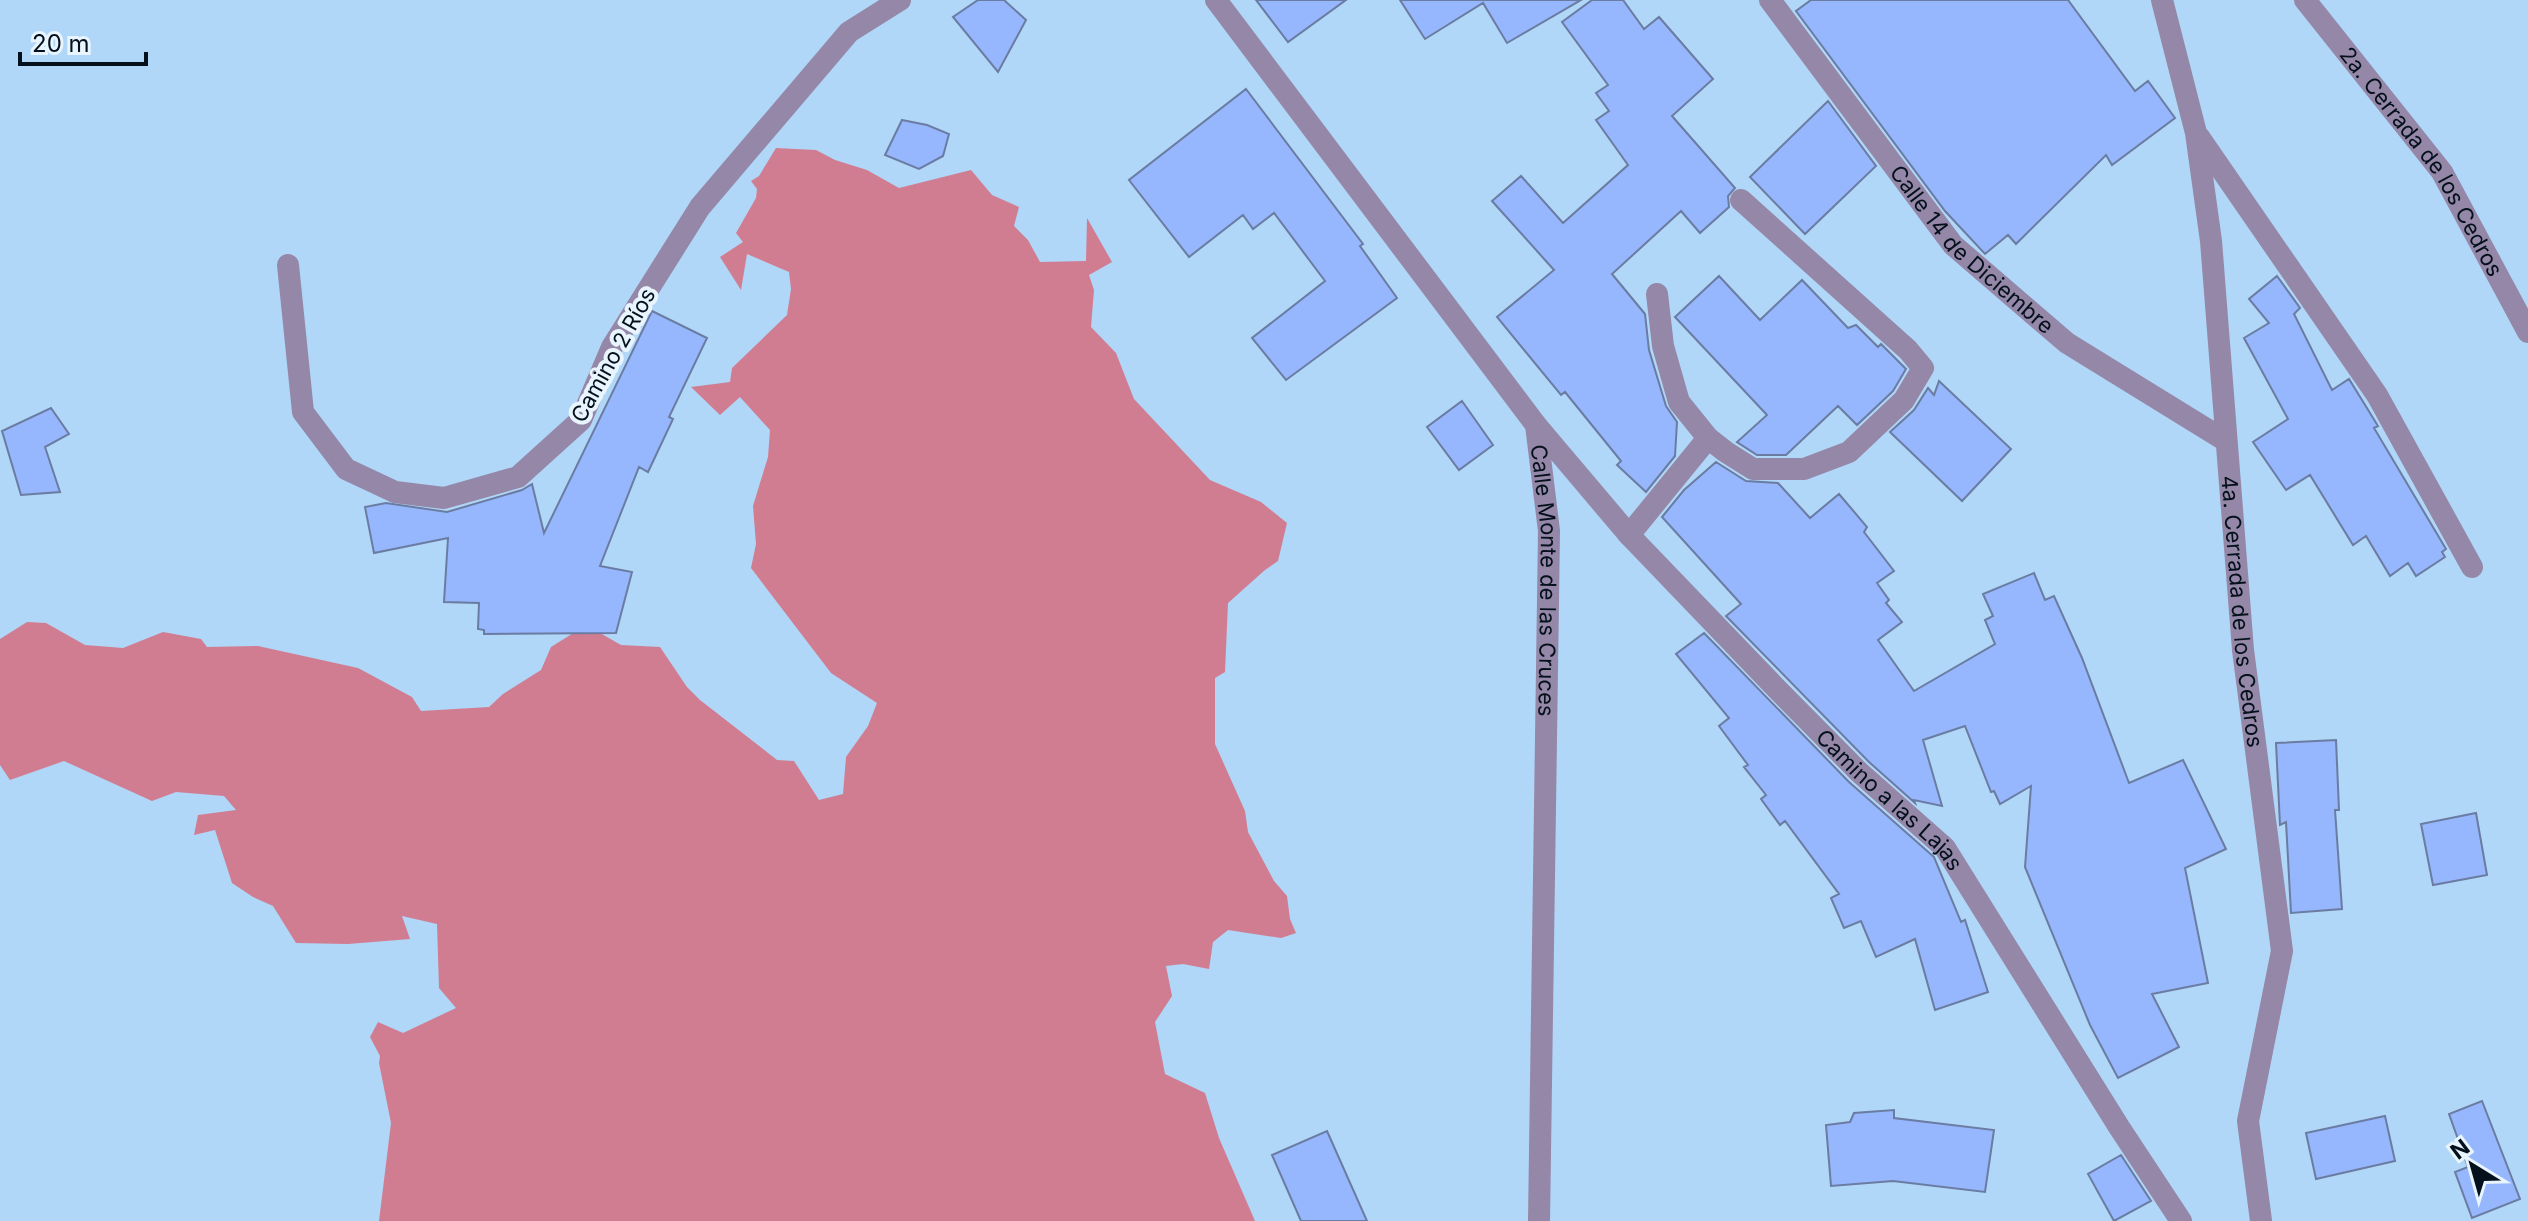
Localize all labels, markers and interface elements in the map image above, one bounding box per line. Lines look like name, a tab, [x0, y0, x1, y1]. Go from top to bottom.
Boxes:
scale bar	[20, 16, 146, 66]
text: 20 m	[32, 29, 90, 58]
street label: 2a. Cerrada de los Cedros	[2335, 42, 2509, 281]
street label: Calle 14 de Diciembre	[1885, 160, 2059, 339]
street label: Camino 2 Ríos	[565, 283, 661, 427]
street label: Calle Monte de las Cruces	[1525, 443, 1562, 717]
street label: 4a. Cerrada de los Cedros	[2216, 474, 2268, 749]
street label: Camino a las Lajas	[1811, 724, 1969, 875]
north arrow	[2432, 1125, 2512, 1205]
text: N	[2445, 1134, 2474, 1164]

